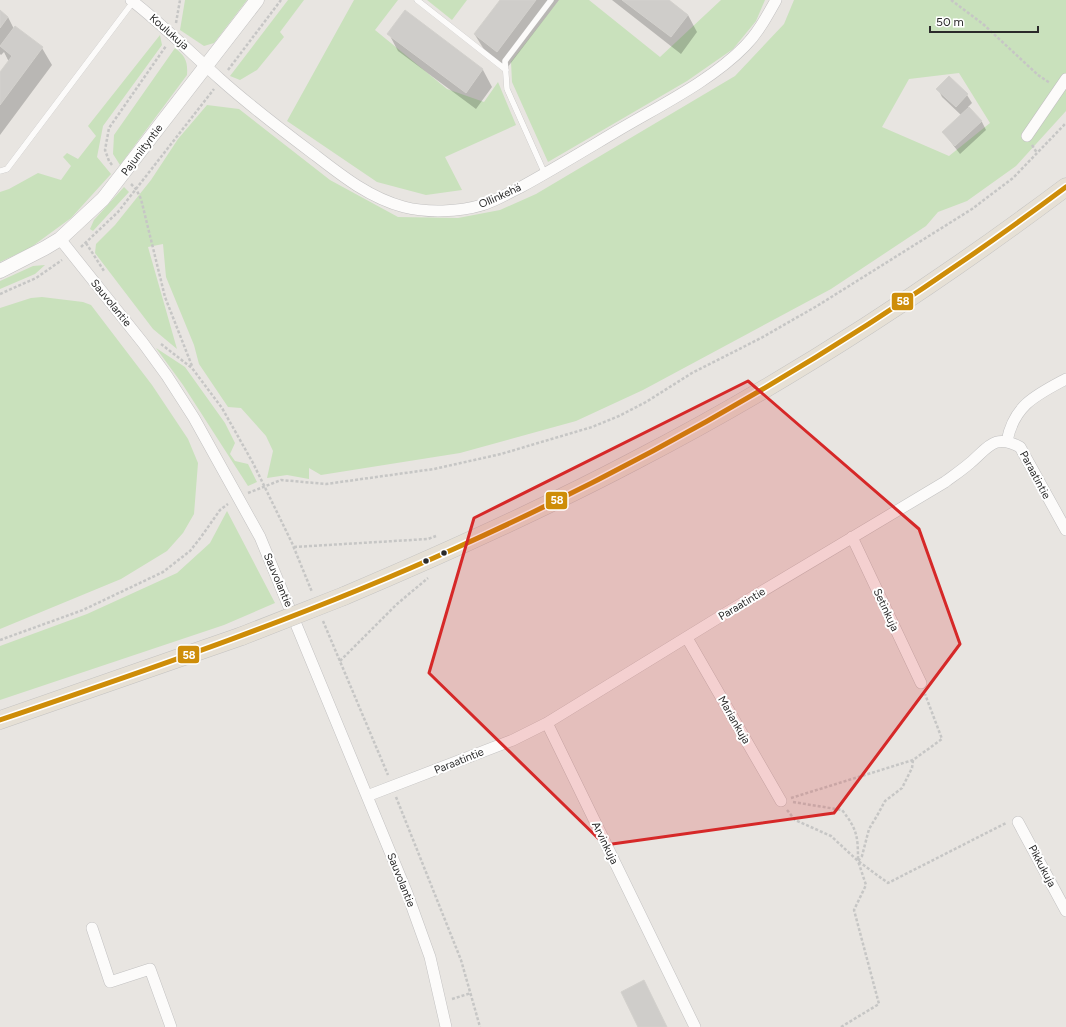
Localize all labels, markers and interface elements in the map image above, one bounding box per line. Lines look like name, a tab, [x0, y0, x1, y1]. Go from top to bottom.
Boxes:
scale bar	[930, 8, 1038, 34]
street label: Koulukuja	[147, 11, 191, 53]
text: 50 m	[936, 15, 964, 29]
street label: Pajuniityntie	[118, 122, 166, 178]
street label: Ollinkehä	[477, 181, 523, 211]
street label: Sauvolantie	[88, 277, 134, 329]
line badge: 58	[891, 292, 914, 311]
text: 58	[896, 295, 910, 308]
street label: Paraatintie	[1017, 449, 1053, 501]
line badge: 58	[545, 491, 568, 510]
text: 58	[550, 494, 564, 507]
unlabelled marker	[439, 548, 449, 558]
street label: Sauvolantie	[261, 551, 295, 609]
unlabelled marker	[421, 556, 431, 566]
street label: Paraatintie	[716, 585, 768, 623]
street label: Setinkuja	[870, 587, 902, 633]
line badge: 58	[177, 645, 200, 664]
text: 58	[182, 649, 196, 662]
street label: Mariankuja	[715, 694, 753, 746]
street label: Paraatintie	[432, 745, 486, 777]
street label: Arvinkuja	[589, 820, 621, 866]
street label: Pikkukuja	[1026, 843, 1058, 889]
street label: Sauvolantie	[384, 851, 418, 909]

